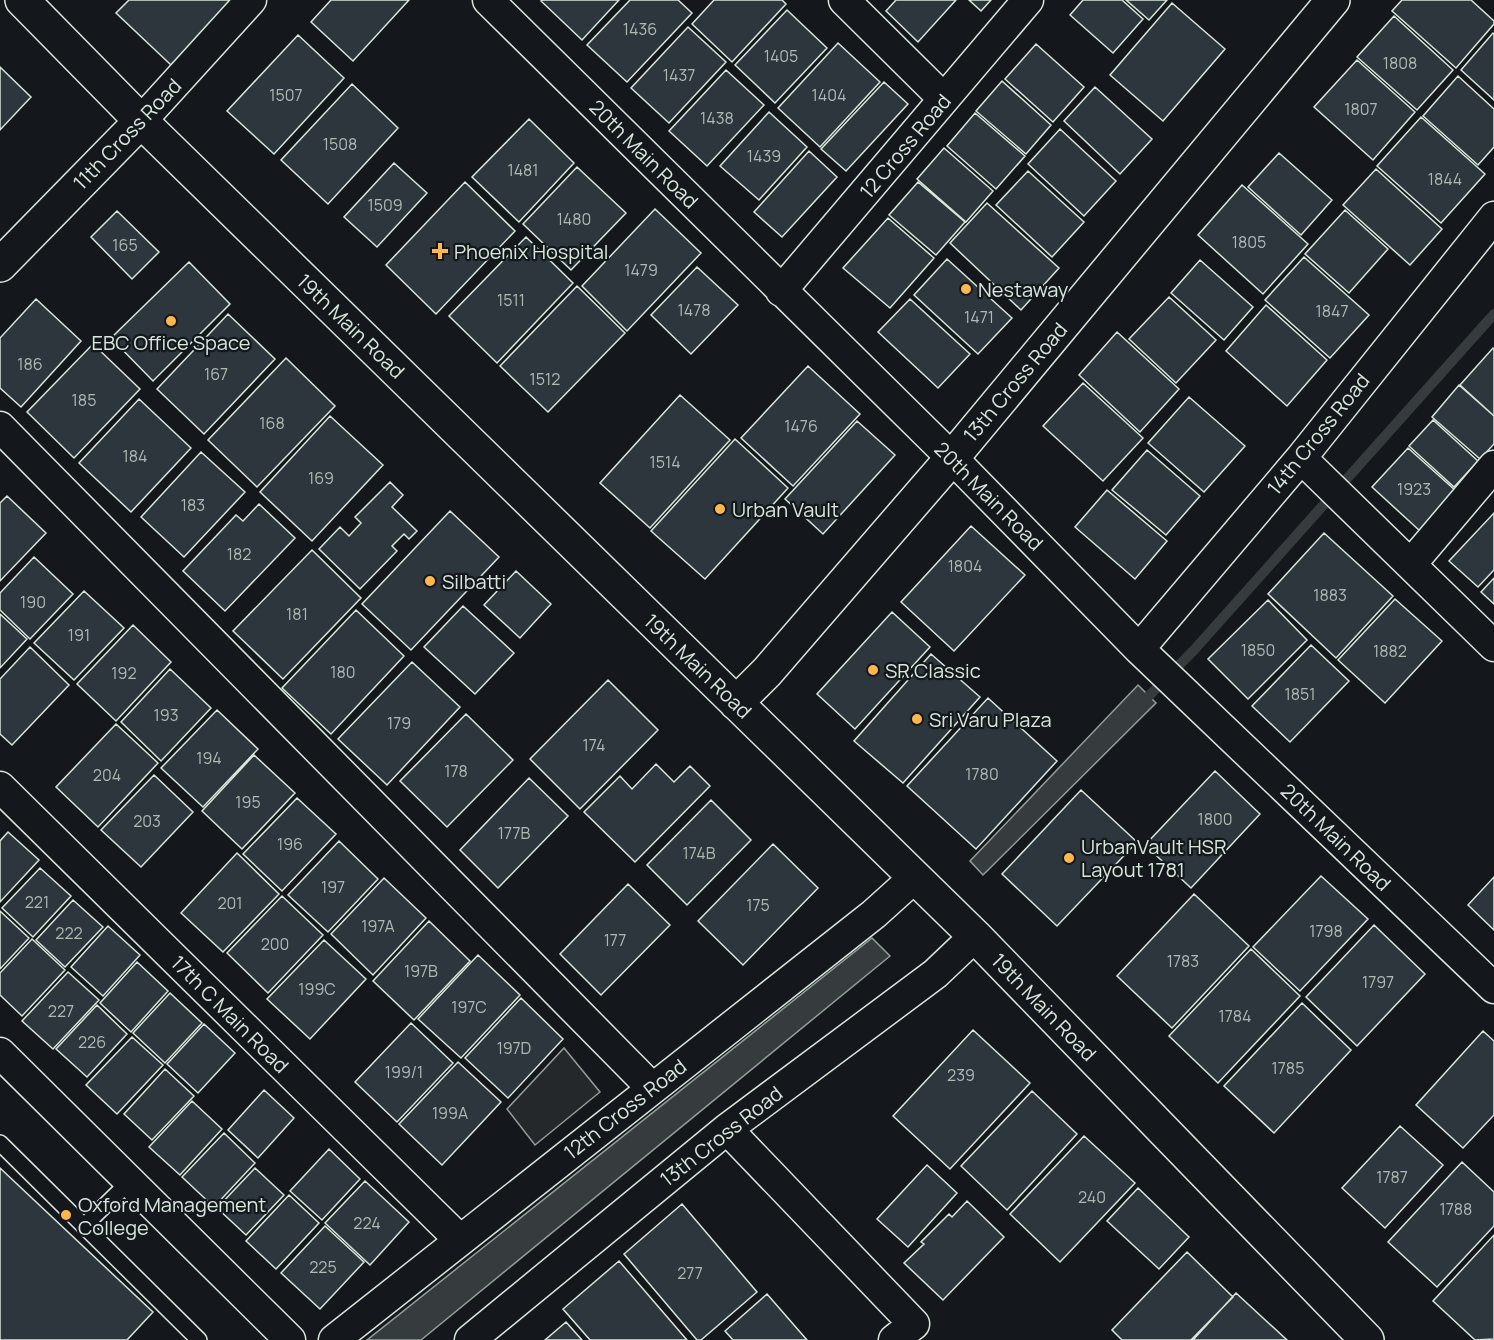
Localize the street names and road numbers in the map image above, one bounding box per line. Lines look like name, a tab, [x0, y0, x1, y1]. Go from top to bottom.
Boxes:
street label: 11th Cross Road	[67, 72, 187, 196]
street label: 12 Cross Road	[853, 88, 957, 204]
street label: 20th Main Road	[584, 94, 704, 214]
street label: 19th Main Road	[291, 268, 411, 384]
street label: 13th Cross Road	[957, 317, 1073, 447]
street label: 14th Cross Road	[1261, 368, 1375, 500]
street label: 20th Main Road	[929, 436, 1049, 556]
street label: 19th Main Road	[638, 608, 758, 724]
street label: 20th Main Road	[1275, 777, 1397, 897]
street label: 19th Main Road	[986, 947, 1102, 1067]
street label: 17th C Main Road	[165, 949, 295, 1079]
street label: 12th Cross Road	[558, 1053, 692, 1165]
street label: 13th Cross Road	[654, 1080, 788, 1192]

